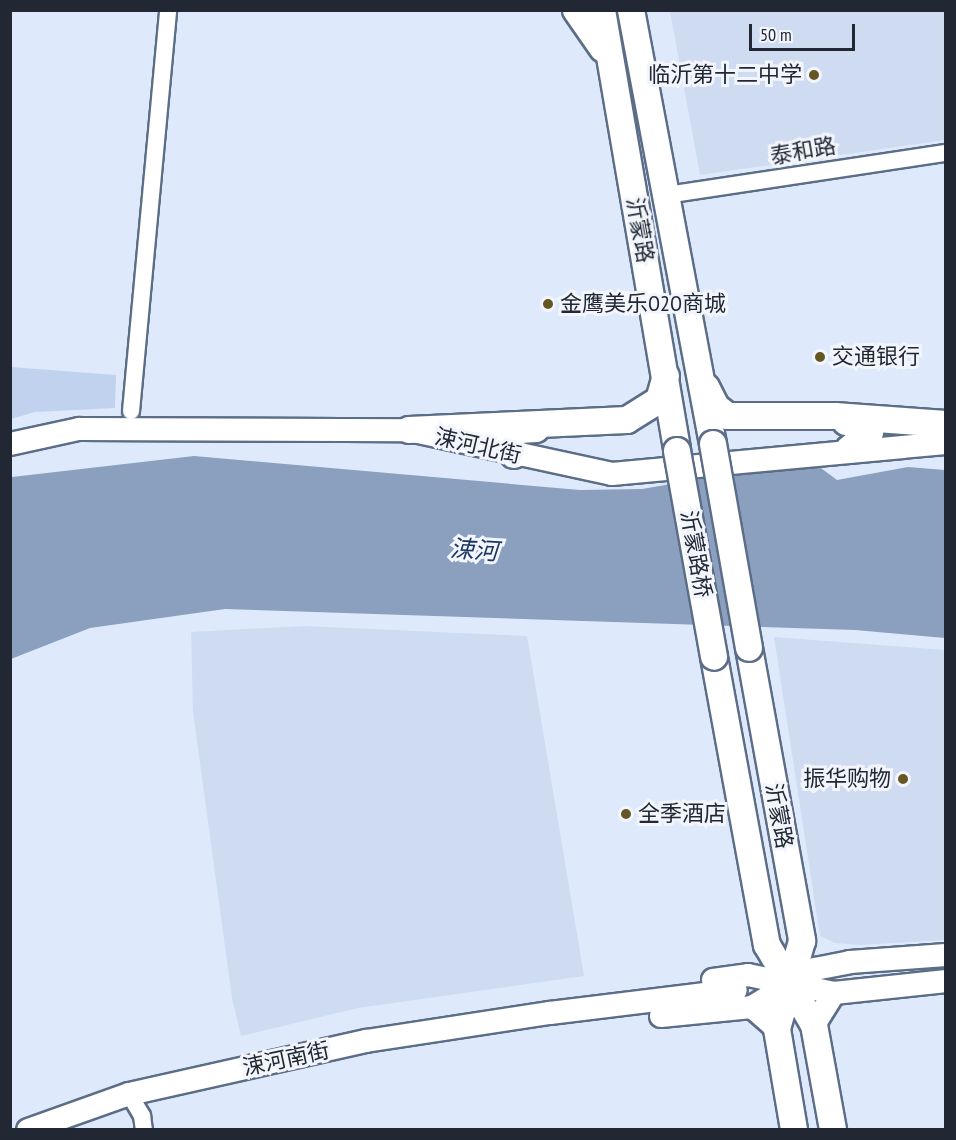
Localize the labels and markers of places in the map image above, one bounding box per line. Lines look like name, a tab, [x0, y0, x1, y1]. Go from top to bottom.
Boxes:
place label: 临沂第十二中学	[648, 62, 802, 88]
marker: 临沂第十二中学	[807, 68, 821, 82]
place label: 金鹰美乐O2O商城	[560, 291, 726, 317]
marker: 金鹰美乐O2O商城	[541, 297, 555, 311]
place label: 交通银行	[832, 344, 920, 370]
marker: 交通银行	[813, 350, 827, 364]
place label: 振华购物	[803, 766, 891, 792]
marker: 振华购物	[896, 772, 910, 786]
place label: 全季酒店	[638, 801, 726, 827]
marker: 全季酒店	[619, 807, 633, 821]

